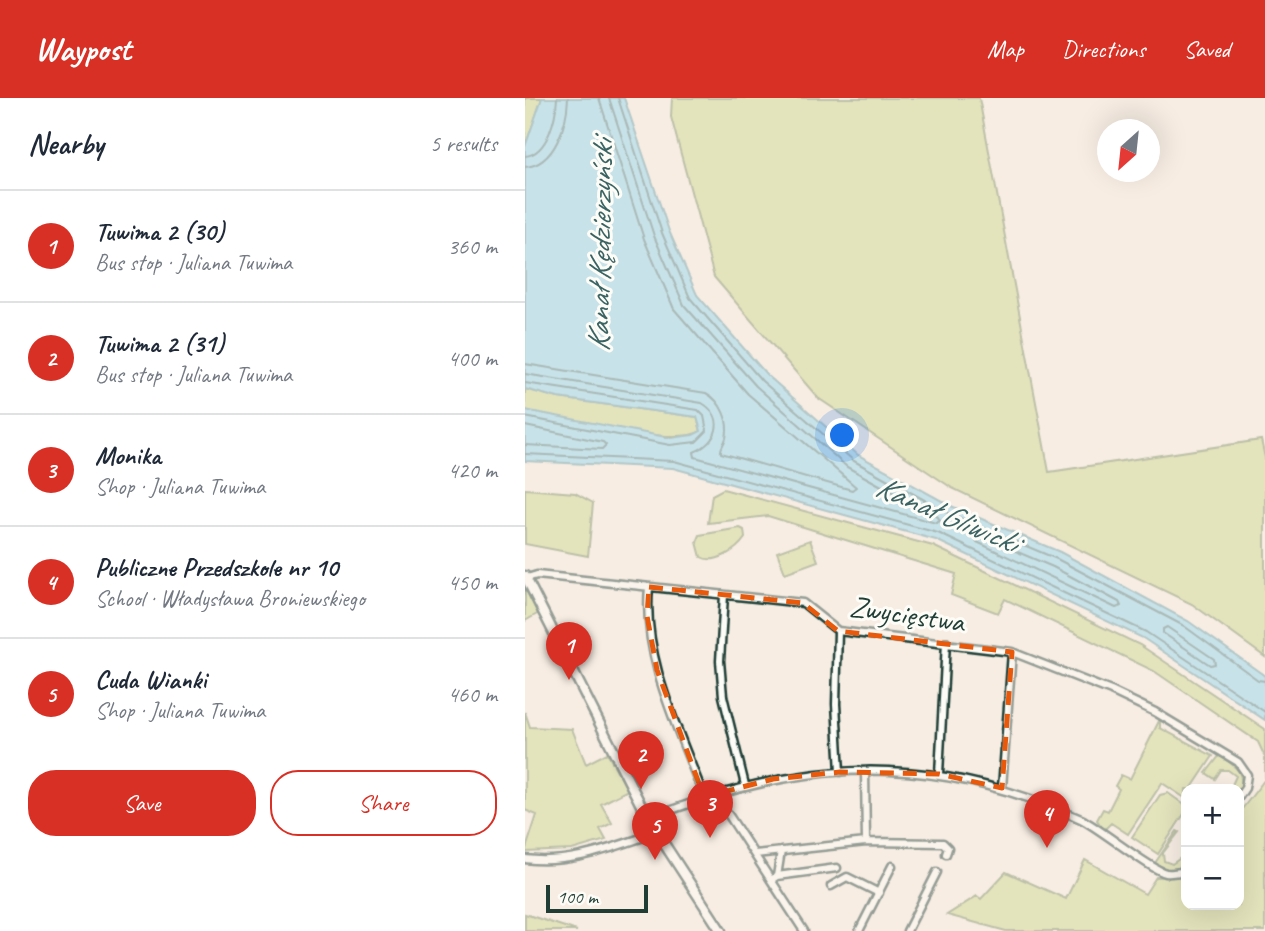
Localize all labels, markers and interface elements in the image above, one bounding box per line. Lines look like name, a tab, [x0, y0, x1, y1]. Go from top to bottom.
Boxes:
text: Waypost	[35, 28, 131, 70]
text: Map	[987, 34, 1024, 64]
text: Directions	[1062, 34, 1145, 64]
text: Saved	[1183, 34, 1230, 64]
north arrow	[1097, 119, 1160, 182]
text: Nearby	[28, 125, 104, 163]
text: 5 results	[430, 129, 497, 158]
water label: Kanał Kędzierzyński	[578, 132, 622, 352]
text: Tuwima 2 (30)	[95, 215, 224, 248]
text: 1	[46, 232, 56, 261]
text: 360 m	[448, 232, 497, 261]
text: Bus stop · Juliana Tuwima	[95, 248, 292, 277]
text: Tuwima 2 (31)	[95, 327, 224, 360]
text: 2	[46, 344, 56, 373]
text: 400 m	[448, 344, 497, 373]
text: Bus stop · Juliana Tuwima	[95, 360, 292, 389]
your location	[825, 418, 859, 452]
text: Monika	[95, 439, 161, 472]
text: 3	[46, 456, 56, 485]
text: 420 m	[448, 456, 497, 485]
water label: Kanał Gliwicki	[870, 466, 1032, 565]
text: Shop · Juliana Tuwima	[95, 472, 265, 501]
text: Publiczne Przedszkole nr 10	[95, 551, 338, 584]
text: 4	[46, 568, 56, 597]
text: 450 m	[448, 568, 497, 597]
text: School · Władysława Broniewskiego	[95, 584, 365, 613]
street label: Zwycięstwa	[847, 587, 969, 641]
pin: 1	[546, 622, 592, 680]
text: Cuda Wianki	[95, 663, 206, 696]
text: 5	[46, 680, 56, 709]
text: 460 m	[448, 680, 497, 709]
text: Shop · Juliana Tuwima	[95, 696, 265, 725]
pin: 2	[618, 731, 664, 789]
button: Save	[28, 770, 256, 836]
button: Share	[270, 770, 497, 836]
pin: 3	[687, 780, 733, 838]
map controls	[1181, 784, 1244, 910]
button: +	[1181, 784, 1244, 847]
pin: 4	[1024, 790, 1070, 848]
pin: 5	[632, 802, 678, 860]
button: −	[1181, 847, 1244, 910]
scale bar	[546, 882, 647, 914]
text: 100 m	[557, 885, 598, 909]

